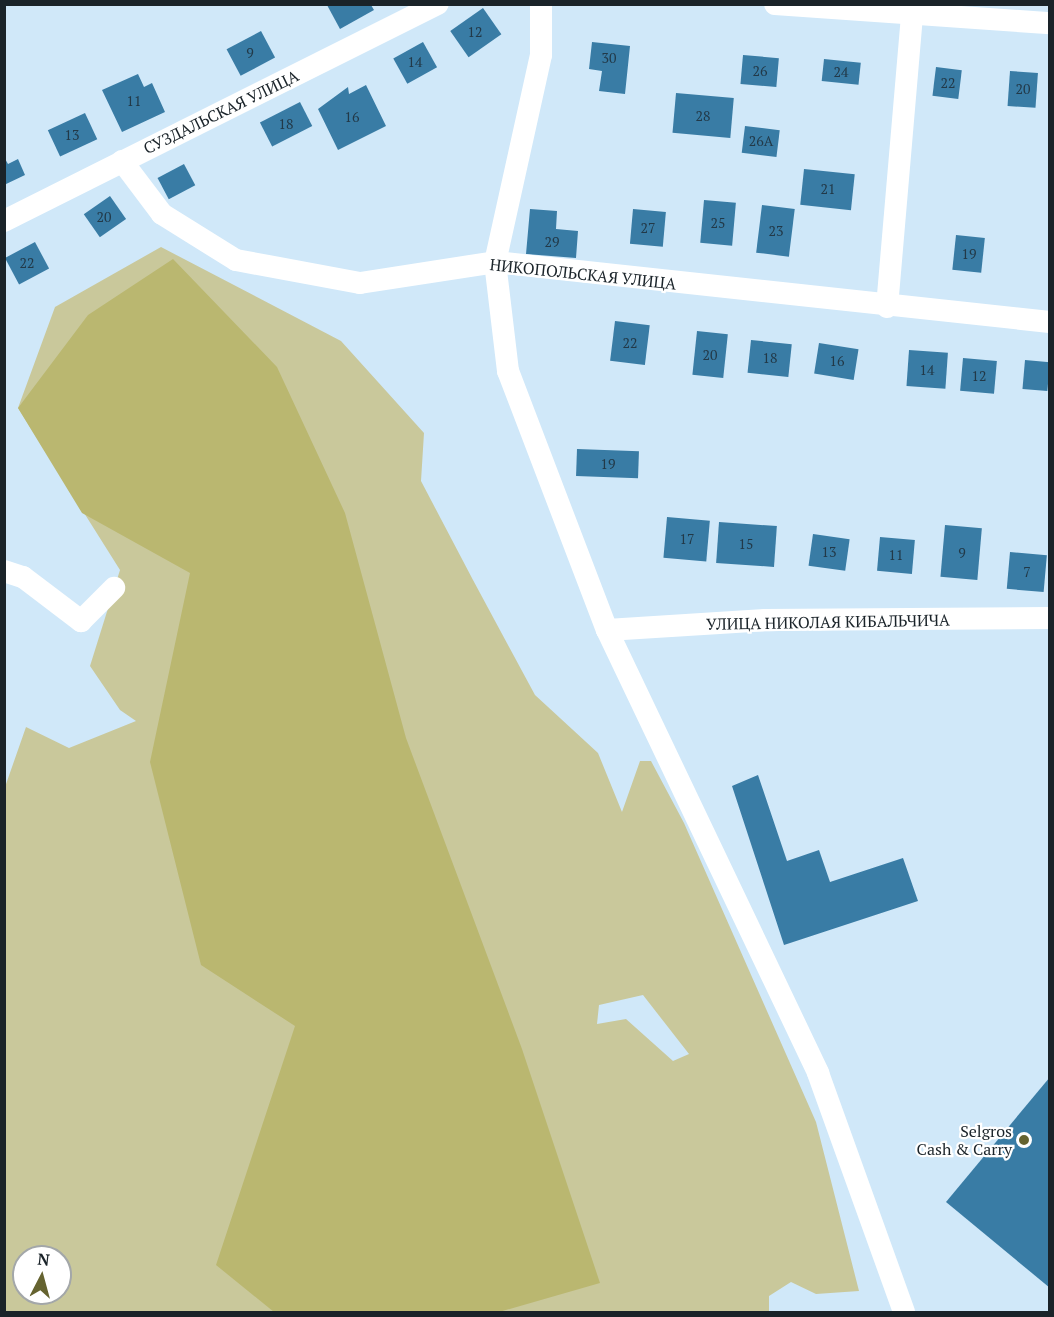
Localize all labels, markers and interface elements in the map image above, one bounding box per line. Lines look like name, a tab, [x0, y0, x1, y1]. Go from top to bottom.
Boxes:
house number: 12	[468, 24, 482, 40]
house number: 9	[246, 45, 254, 61]
house number: 30	[602, 50, 616, 66]
house number: 14	[408, 54, 422, 70]
house number: 26	[753, 63, 767, 79]
house number: 24	[834, 64, 848, 80]
street label: СУЗДАЛЬСКАЯ УЛИЦА	[140, 66, 302, 158]
house number: 22	[941, 75, 955, 91]
house number: 20	[1016, 81, 1030, 97]
house number: 11	[127, 93, 141, 109]
house number: 28	[696, 108, 710, 124]
house number: 16	[345, 109, 359, 125]
house number: 18	[279, 116, 293, 132]
house number: 13	[65, 127, 79, 143]
house number: 26А	[749, 133, 773, 149]
house number: 21	[821, 181, 835, 197]
house number: 20	[97, 209, 111, 225]
house number: 25	[711, 215, 725, 231]
house number: 27	[641, 220, 655, 236]
house number: 23	[769, 223, 783, 239]
house number: 29	[545, 234, 559, 250]
house number: 19	[962, 246, 976, 262]
house number: 22	[20, 255, 34, 271]
street label: НИКОПОЛЬСКАЯ УЛИЦА	[489, 255, 677, 293]
house number: 22	[623, 335, 637, 351]
house number: 20	[703, 347, 717, 363]
house number: 18	[763, 350, 777, 366]
house number: 16	[830, 353, 844, 369]
house number: 14	[920, 362, 934, 378]
house number: 12	[972, 368, 986, 384]
house number: 19	[601, 456, 615, 472]
house number: 17	[680, 531, 694, 547]
house number: 15	[739, 536, 753, 552]
house number: 13	[822, 544, 836, 560]
house number: 9	[958, 545, 966, 561]
house number: 11	[889, 547, 903, 563]
house number: 7	[1023, 564, 1031, 580]
street label: УЛИЦА НИКОЛАЯ КИБАЛЬЧИЧА	[706, 610, 950, 634]
place label: Selgros Cash & Carry	[917, 1121, 1012, 1159]
marker: Selgros Cash & Carry	[1017, 1133, 1031, 1147]
north arrow	[12, 1245, 72, 1305]
text: N	[36, 1248, 51, 1271]

